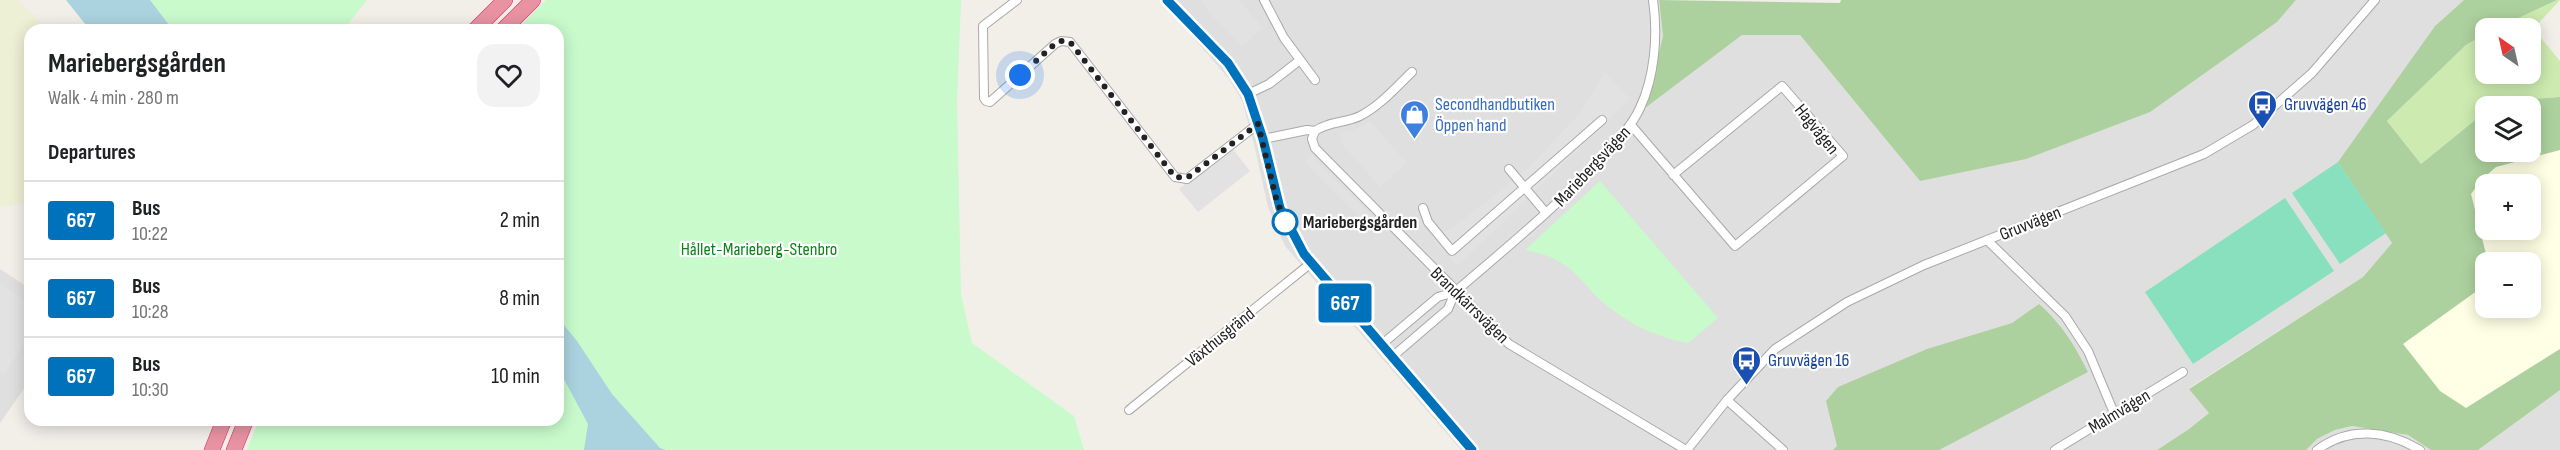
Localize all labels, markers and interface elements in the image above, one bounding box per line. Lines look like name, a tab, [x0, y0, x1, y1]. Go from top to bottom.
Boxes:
north arrow	[2475, 18, 2541, 84]
map controls	[2475, 18, 2541, 318]
button: heart	[477, 44, 540, 107]
text: Mariebergsgården	[48, 47, 226, 80]
your location	[1005, 60, 1035, 90]
text: Walk · 4 min · 280 m	[48, 86, 179, 110]
bus stop icon: Gruvvägen 46	[2247, 88, 2279, 130]
place label: Secondhandbutiken Öppen hand	[1435, 94, 1555, 136]
place label: Gruvvägen 46	[2284, 94, 2367, 115]
button: layers	[2475, 96, 2541, 162]
shop icon: Secondhandbutiken Öppen hand	[1398, 98, 1430, 140]
street label: Hagvägen	[1790, 100, 1843, 159]
street label: Mariebergsvägen	[1550, 122, 1635, 211]
text: Departures	[48, 139, 136, 166]
button: +	[2475, 174, 2541, 240]
text: Bus	[132, 195, 161, 222]
street label: Gruvvägen	[1996, 202, 2064, 245]
text: 2 min	[500, 207, 540, 234]
text: 667	[67, 208, 95, 233]
marker: Mariebergsgården	[1272, 209, 1298, 235]
place label: Mariebergsgården	[1303, 212, 1417, 233]
text: 10:22	[132, 222, 168, 246]
park label: Hållet-Marieberg-Stenbro	[681, 239, 837, 260]
button: −	[2475, 252, 2541, 318]
street label: Brandkärrsvägen	[1426, 263, 1513, 348]
text: Bus	[132, 273, 161, 300]
line badge: 667	[1310, 284, 1380, 322]
text: 8 min	[499, 285, 540, 312]
text: 667	[67, 286, 95, 311]
text: 667	[1331, 291, 1359, 316]
text: 10:28	[132, 300, 168, 324]
street label: Växthusgränd	[1182, 303, 1259, 371]
bus stop icon: Gruvvägen 16	[1731, 344, 1763, 386]
place label: Gruvvägen 16	[1768, 350, 1850, 371]
text: Bus	[132, 351, 161, 378]
text: 10 min	[491, 363, 540, 390]
text: 667	[67, 364, 95, 389]
text: 10:30	[132, 378, 169, 402]
street label: Malmvägen	[2085, 385, 2154, 438]

